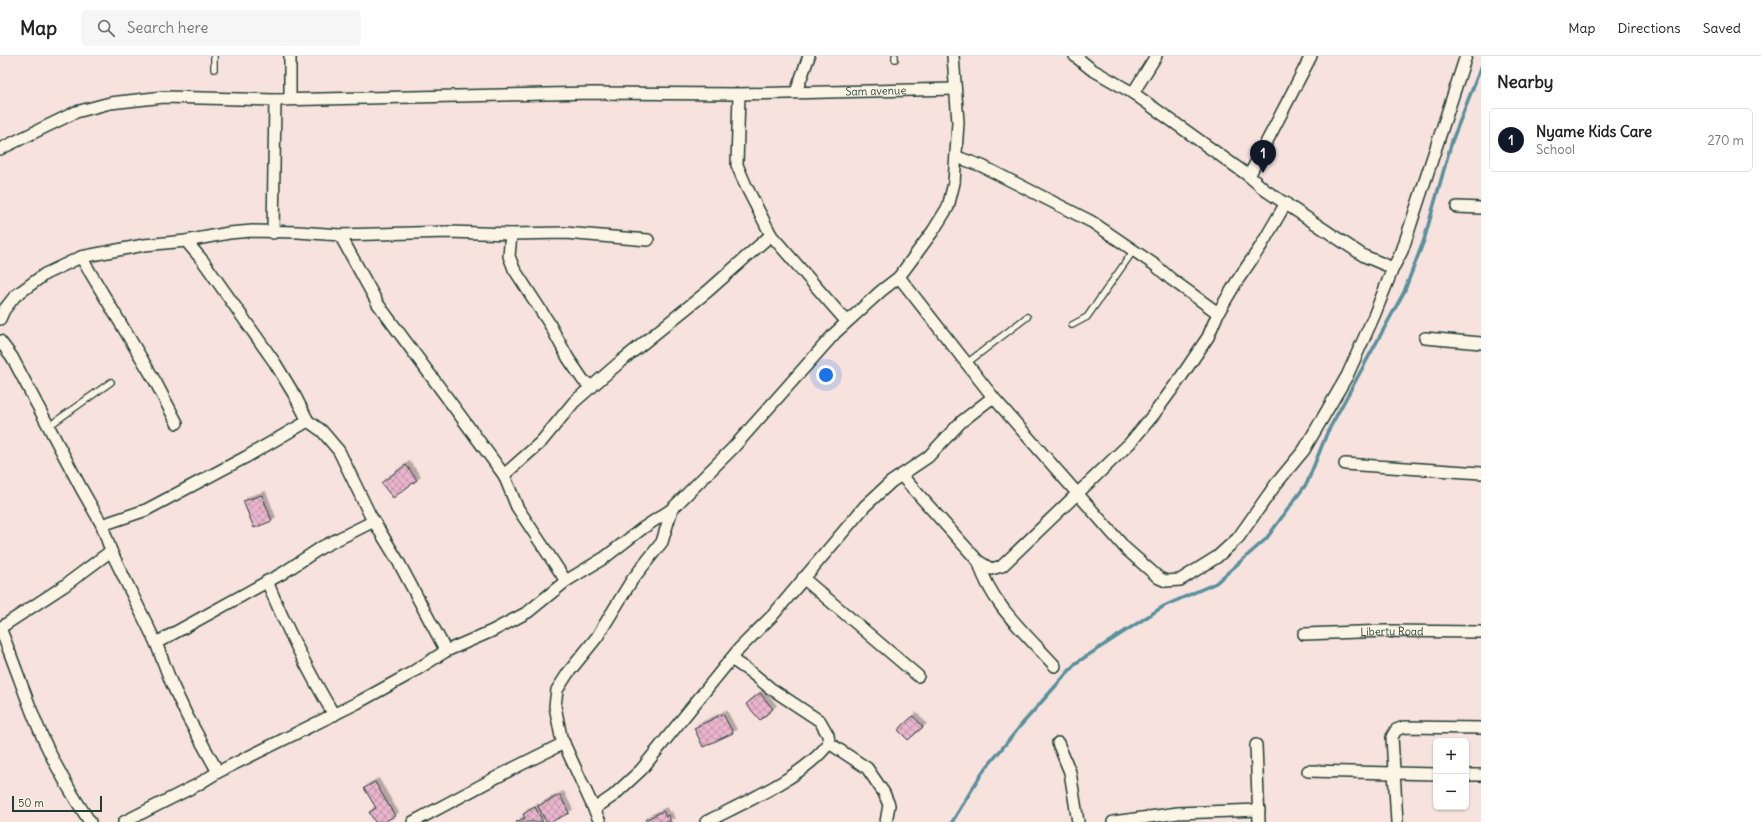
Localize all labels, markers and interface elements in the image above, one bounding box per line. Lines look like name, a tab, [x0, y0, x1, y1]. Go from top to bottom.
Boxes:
search box	[81, 10, 361, 46]
text: Map	[20, 16, 57, 40]
icon: search	[95, 17, 117, 39]
text: Search here	[127, 18, 208, 37]
text: Map	[1568, 19, 1595, 37]
text: Directions	[1617, 19, 1681, 37]
text: Saved	[1703, 19, 1741, 37]
text: Nearby	[1497, 71, 1553, 93]
street label: Sam avenue	[845, 83, 906, 99]
text: Nyame Kids Care	[1536, 122, 1652, 141]
text: 1	[1508, 132, 1514, 149]
text: 270 m	[1707, 132, 1744, 149]
pin: 1	[1250, 140, 1276, 173]
text: School	[1536, 141, 1575, 158]
your location	[816, 365, 836, 385]
street label: Liberty Road	[1360, 624, 1424, 639]
map controls	[1433, 738, 1469, 810]
button: +	[1433, 738, 1469, 774]
button: −	[1433, 774, 1469, 810]
scale bar	[12, 794, 102, 813]
text: 50 m	[18, 796, 44, 810]

